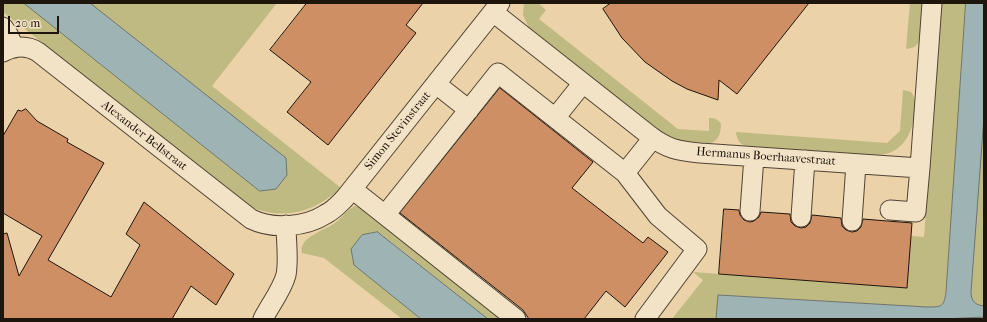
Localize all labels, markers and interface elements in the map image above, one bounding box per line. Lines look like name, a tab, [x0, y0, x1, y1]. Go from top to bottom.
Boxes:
scale bar	[10, 8, 61, 34]
text: 20 m	[15, 16, 40, 30]
street label: Simon Stevinstraat	[362, 89, 434, 173]
street label: Alexander Bellstraat	[98, 98, 190, 174]
street label: Hermanus Boerhaavestraat	[696, 145, 836, 169]

